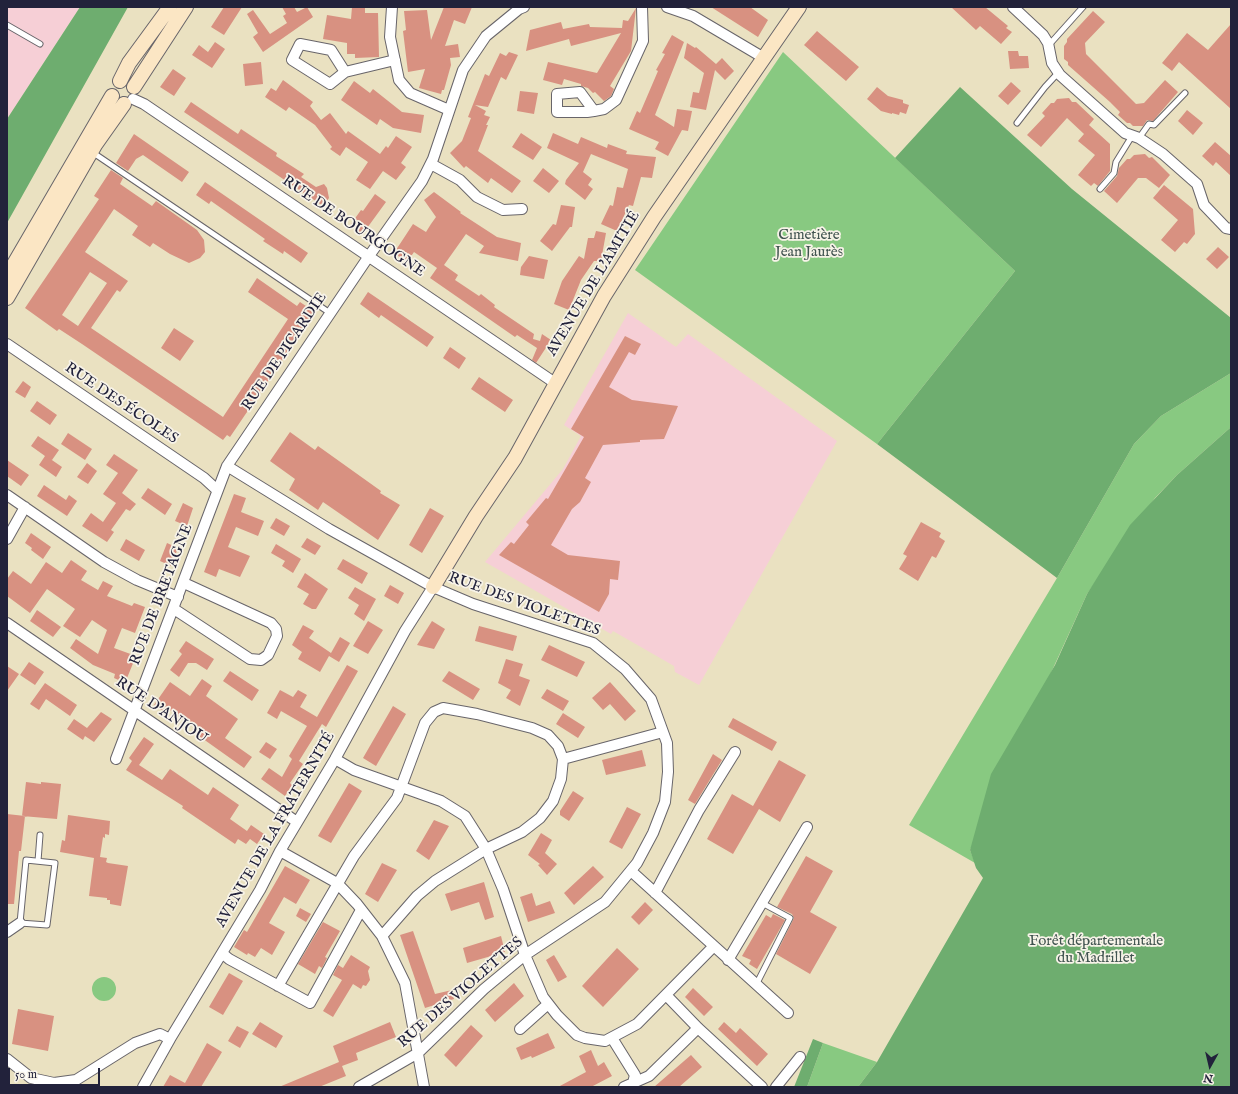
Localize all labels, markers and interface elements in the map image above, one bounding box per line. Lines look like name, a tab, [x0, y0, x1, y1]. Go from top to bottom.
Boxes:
street label: RUE DE BOURGOGNE	[278, 172, 428, 282]
street label: AVENUE DE L'AMITIÉ	[543, 208, 645, 360]
park label: Cimetière Jean Jaurès	[775, 227, 843, 262]
street label: RUE DE PICARDIE	[239, 290, 331, 414]
street label: RUE DES ÉCOLES	[61, 359, 181, 449]
street label: RUE DE BRETAGNE	[127, 522, 197, 668]
street label: RUE DES VIOLETTES	[446, 569, 602, 641]
street label: RUE D'ANJOU	[112, 674, 210, 748]
street label: AVENUE DE LA FRATERNITÉ	[213, 729, 339, 931]
park label: Forêt départementale du Madrillet	[1029, 933, 1163, 968]
street label: RUE DES VIOLETTES	[395, 934, 527, 1052]
north arrow	[1190, 1046, 1230, 1086]
scale bar	[10, 1060, 102, 1086]
text: 50 m	[15, 1067, 37, 1082]
text: N	[1203, 1070, 1214, 1085]

